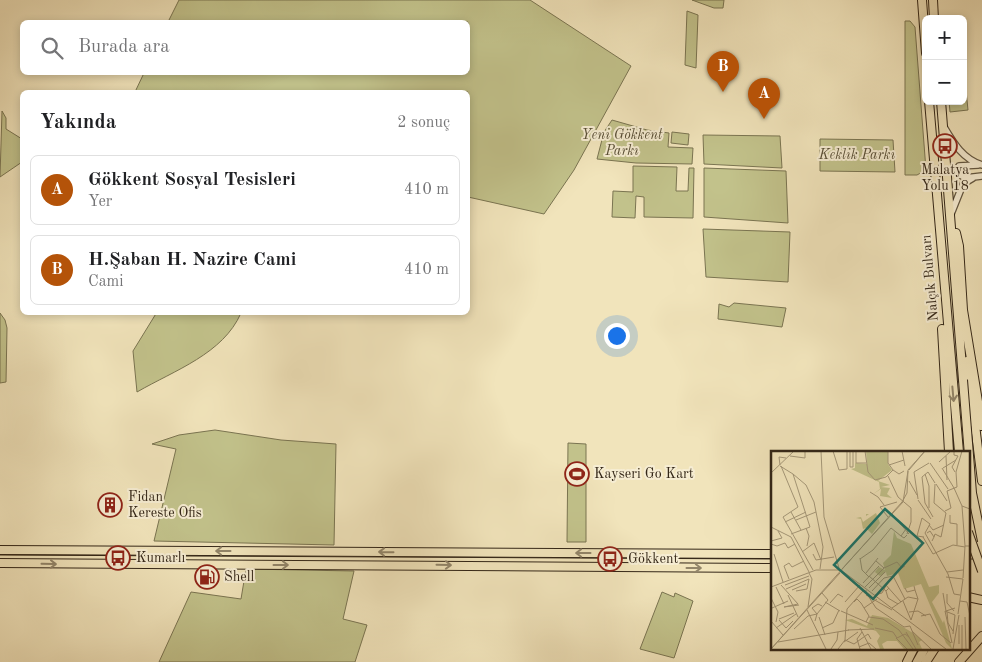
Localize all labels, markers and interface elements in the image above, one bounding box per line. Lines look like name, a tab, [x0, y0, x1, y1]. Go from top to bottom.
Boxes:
map controls	[922, 15, 967, 105]
button: +	[922, 15, 967, 60]
search box	[20, 20, 470, 75]
icon: search	[38, 34, 66, 62]
text: Burada ara	[78, 38, 170, 57]
pin: B	[707, 51, 739, 92]
button: −	[922, 60, 967, 105]
pin: A	[748, 78, 780, 119]
text: Yakında	[40, 112, 116, 133]
text: 2 sonuç	[397, 115, 450, 131]
park label: Yeni Gökkent Parkı	[581, 128, 663, 158]
bus stop icon: Malatya Yolu 18	[932, 133, 958, 159]
park label: Keklik Parkı	[818, 148, 895, 162]
place label: Malatya Yolu 18	[921, 163, 969, 193]
text: Gökkent Sosyal Tesisleri	[88, 171, 296, 190]
text: A	[51, 182, 63, 198]
text: 410 m	[404, 182, 449, 198]
text: Yer	[88, 194, 112, 210]
street label: Nalçık Bulvarı	[919, 234, 941, 322]
text: H.Şaban H. Nazire Cami	[88, 251, 296, 270]
text: B	[51, 262, 63, 278]
text: 410 m	[404, 262, 449, 278]
text: Cami	[88, 274, 124, 290]
your location	[604, 323, 630, 349]
one-way arrow	[948, 386, 958, 402]
inset map	[771, 451, 970, 650]
sports icon: Kayseri Go Kart	[564, 461, 590, 487]
place label: Kayseri Go Kart	[594, 467, 694, 481]
place label: Fidan Kereste Ofis	[128, 490, 202, 520]
building icon: Fidan Kereste Ofis	[97, 492, 123, 518]
bus stop icon: Kumarlı	[105, 545, 131, 571]
one-way arrow	[216, 546, 232, 556]
bus stop icon: Gökkent	[597, 546, 623, 572]
one-way arrow	[378, 547, 394, 557]
one-way arrow	[576, 548, 592, 558]
place label: Kumarlı	[136, 551, 186, 565]
place label: Gökkent	[628, 552, 679, 566]
one-way arrow	[40, 559, 56, 569]
one-way arrow	[272, 560, 289, 570]
one-way arrow	[435, 560, 451, 570]
one-way arrow	[685, 563, 701, 573]
fuel station icon: Shell	[194, 564, 220, 590]
place label: Shell	[224, 570, 255, 584]

